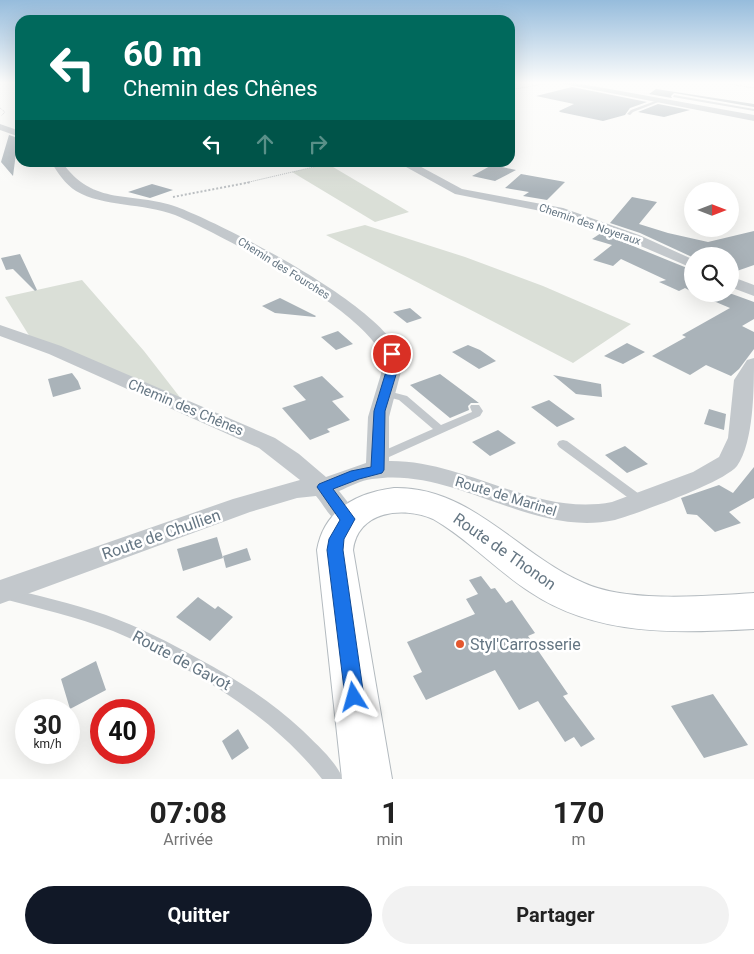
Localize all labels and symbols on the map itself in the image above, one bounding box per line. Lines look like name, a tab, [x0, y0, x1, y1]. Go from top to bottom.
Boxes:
north arrow	[684, 182, 739, 238]
street label: Chemin des Noyeraux	[537, 201, 643, 248]
street label: Chemin des Fourches	[235, 235, 332, 302]
pin	[371, 333, 413, 375]
street label: Chemin des Chênes	[126, 375, 246, 439]
street label: Route de Marinel	[453, 473, 559, 519]
street label: Route de Chullien	[99, 505, 223, 564]
street label: Route de Thonon	[450, 509, 560, 594]
street label: Route de Gavot	[129, 627, 234, 694]
place label: Styl'Carrosserie	[470, 635, 581, 654]
marker: Styl'Carrosserie	[454, 638, 466, 650]
position arrow	[327, 670, 379, 722]
speed limit sign: 40	[90, 699, 155, 764]

